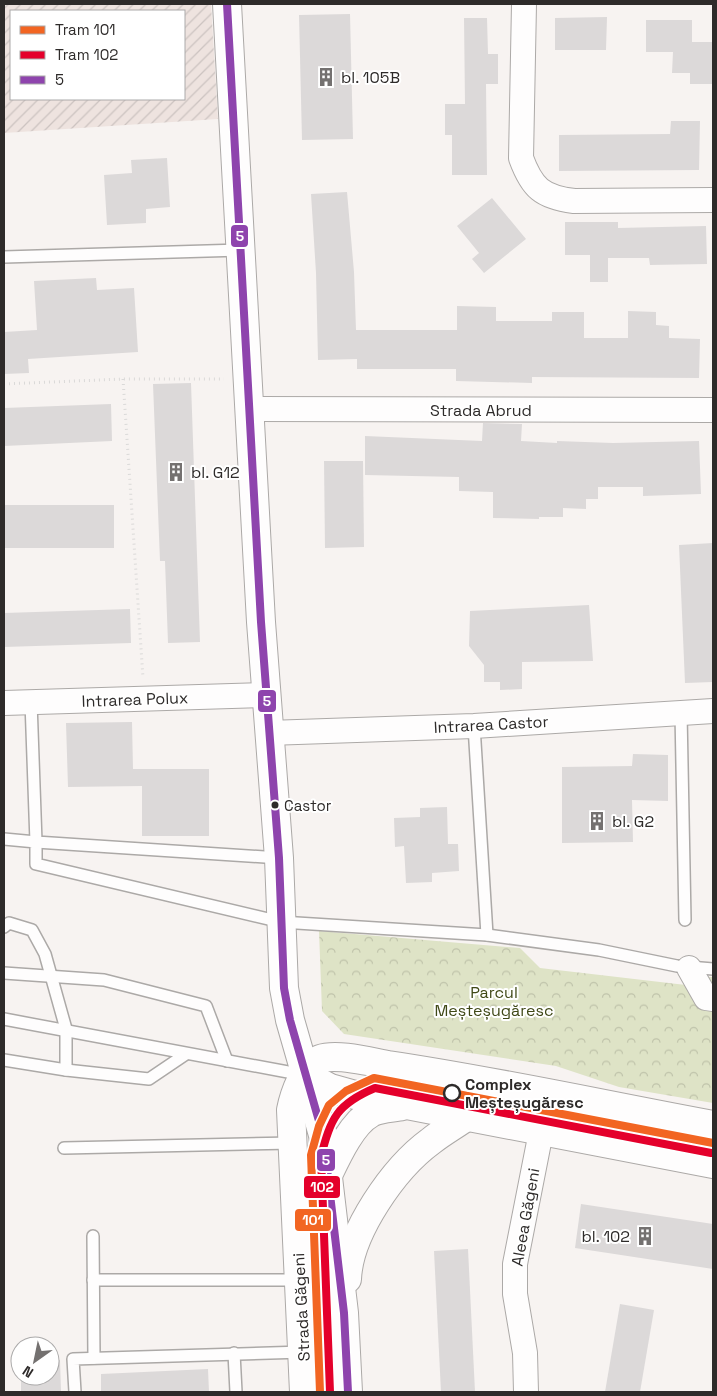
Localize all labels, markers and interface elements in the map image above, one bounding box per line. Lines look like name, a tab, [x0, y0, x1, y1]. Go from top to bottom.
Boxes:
legend	[10, 10, 185, 100]
text: Tram 101	[55, 20, 116, 39]
text: Tram 102	[55, 45, 118, 64]
building icon: bl. 105B	[315, 66, 337, 88]
place label: bl. 105B	[341, 67, 400, 88]
text: 5	[55, 70, 64, 89]
line badge: 5	[230, 224, 249, 248]
text: 5	[236, 227, 244, 245]
street label: Strada Abrud	[430, 400, 532, 421]
building icon: bl. G12	[165, 461, 187, 483]
place label: bl. G12	[191, 462, 240, 483]
street label: Intrarea Polux	[81, 687, 189, 712]
line badge: 5	[257, 689, 277, 713]
text: 5	[263, 692, 271, 710]
street label: Intrarea Castor	[433, 711, 549, 738]
place label: Castor	[284, 796, 332, 815]
marker: Castor	[270, 800, 280, 810]
building icon: bl. G2	[586, 810, 608, 832]
place label: bl. G2	[612, 811, 654, 832]
park label: Parcul Meșteșugăresc	[434, 982, 554, 1021]
place label: Complex Meșteșugăresc	[465, 1074, 584, 1113]
marker: Complex Meșteșugăresc	[443, 1084, 461, 1102]
line badge: 5	[316, 1148, 336, 1172]
text: 5	[322, 1151, 330, 1169]
street label: Aleea Găgeni	[507, 1166, 544, 1268]
line badge: 102	[303, 1175, 341, 1199]
text: 102	[310, 1178, 334, 1196]
line badge: 101	[294, 1208, 332, 1232]
text: 101	[302, 1211, 324, 1229]
building icon: bl. 102	[634, 1225, 656, 1247]
place label: bl. 102	[582, 1226, 630, 1247]
street label: Strada Găgeni	[288, 1252, 315, 1362]
north arrow	[10, 1336, 60, 1386]
text: N	[19, 1362, 37, 1382]

